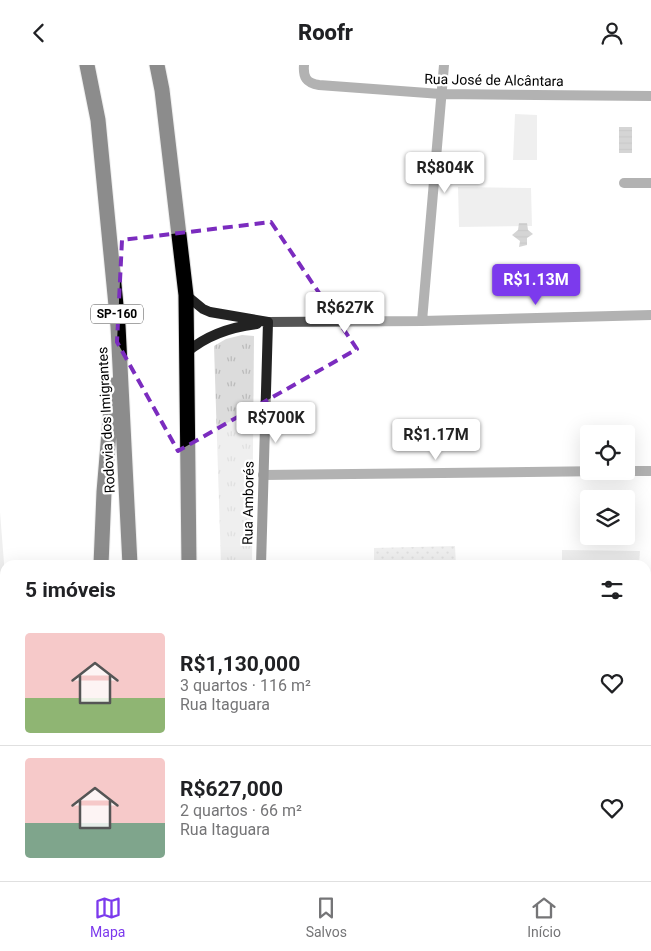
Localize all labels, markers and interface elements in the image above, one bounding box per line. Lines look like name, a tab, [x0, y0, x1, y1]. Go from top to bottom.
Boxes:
icon: back	[25, 19, 53, 47]
icon: person	[598, 19, 626, 47]
text: Roofr	[298, 20, 353, 45]
street label: Rua José de Alcântara	[424, 71, 564, 89]
pin: R$804K	[404, 151, 486, 194]
text: R$804K	[416, 158, 474, 177]
pin: R$1.13M	[490, 263, 582, 306]
text: R$1.13M	[503, 270, 569, 289]
pin: R$627K	[304, 291, 386, 334]
text: R$627K	[316, 298, 374, 317]
road number: SP-160	[91, 305, 143, 323]
street label: Rodovia dos Imigrantes	[94, 346, 118, 494]
pin: R$700K	[235, 401, 317, 444]
text: R$700K	[247, 408, 305, 427]
pin: R$1.17M	[390, 419, 482, 461]
text: R$1.17M	[403, 425, 469, 444]
map controls	[580, 425, 635, 545]
button: locate	[580, 425, 635, 480]
street label: Rua Amborés	[239, 461, 257, 545]
button: layers	[580, 490, 635, 545]
icon: filters	[598, 576, 626, 604]
text: 5 imóveis	[25, 578, 116, 602]
text: R$1,130,000	[180, 652, 300, 676]
icon: home	[65, 653, 125, 713]
icon: heart	[598, 669, 626, 697]
text: 3 quartos · 116 m²	[180, 676, 311, 695]
text: Rua Itaguara	[180, 695, 270, 714]
text: R$627,000	[180, 777, 283, 801]
icon: home	[65, 778, 125, 838]
icon: heart	[598, 794, 626, 822]
text: 2 quartos · 66 m²	[180, 801, 302, 820]
text: Rua Itaguara	[180, 820, 270, 839]
tab: Mapa	[90, 894, 125, 940]
tab: Salvos	[306, 894, 347, 940]
tab: Início	[527, 894, 561, 940]

